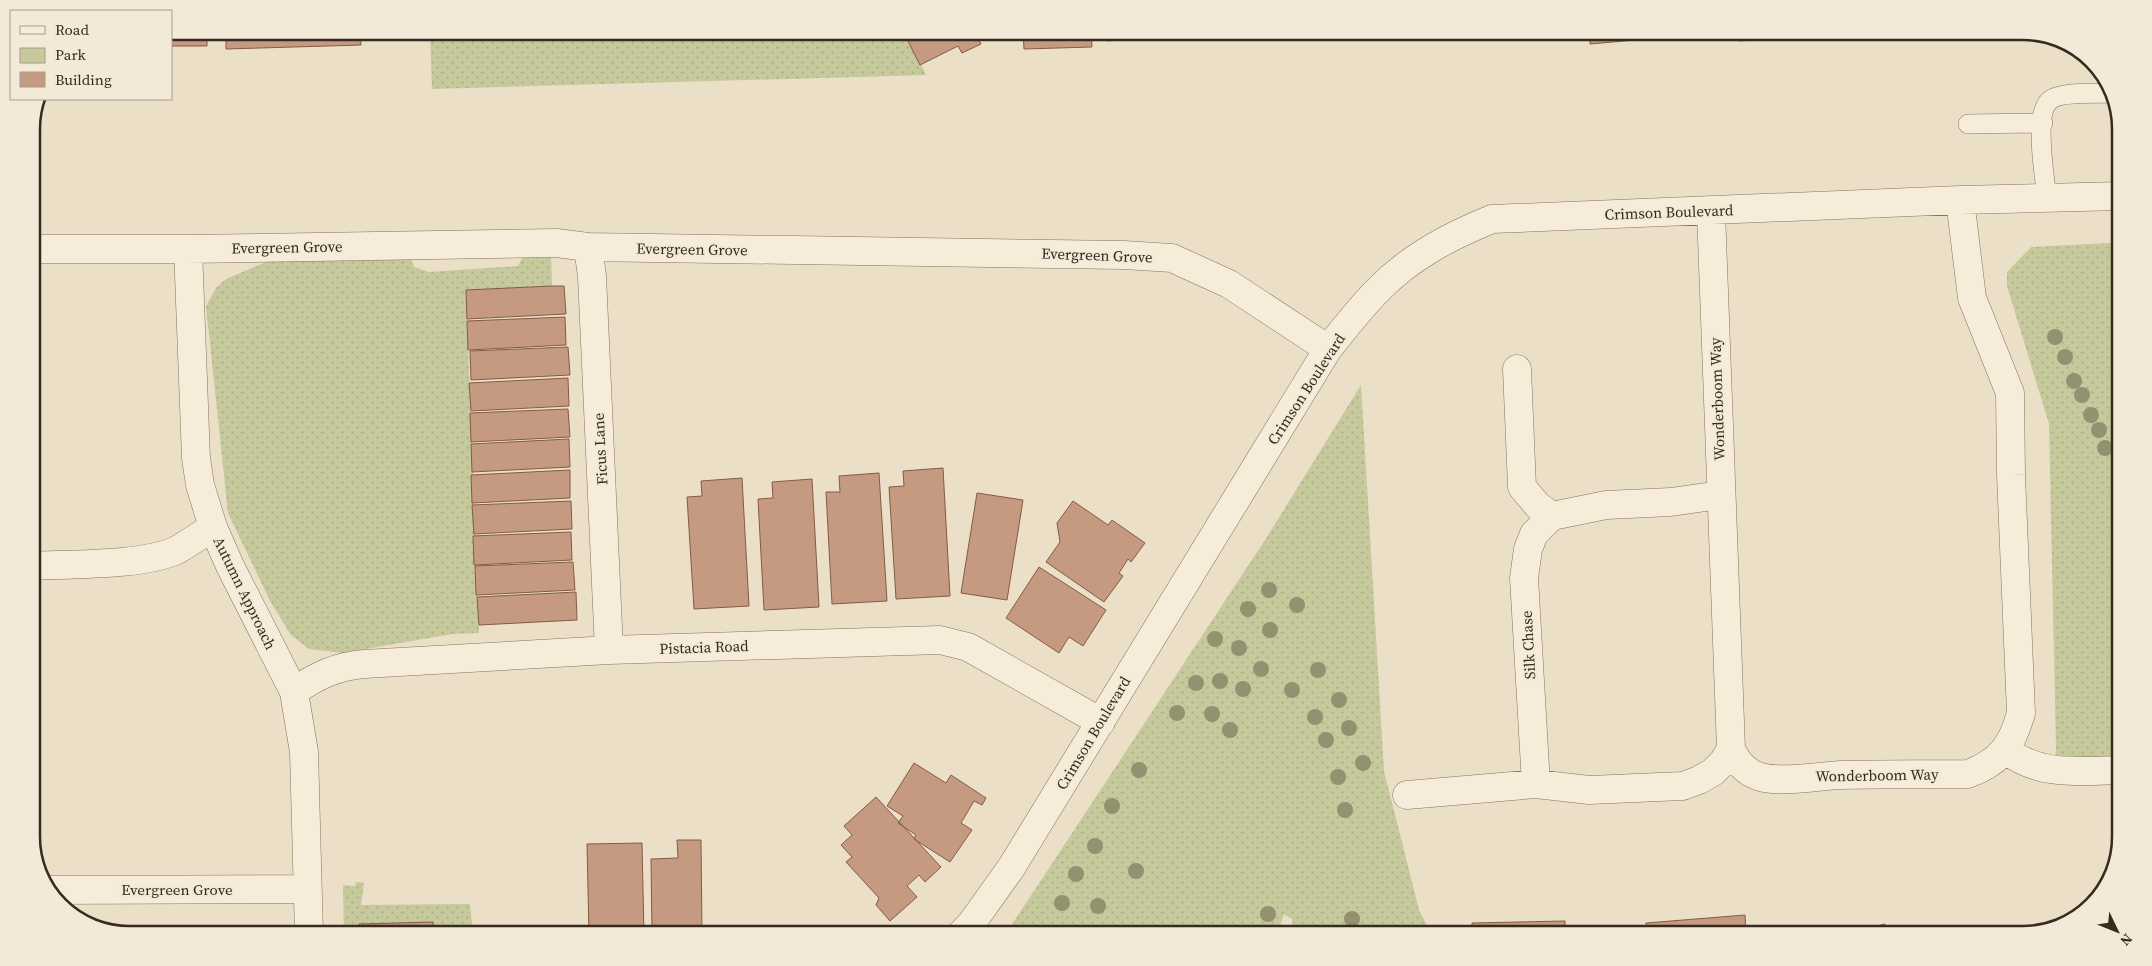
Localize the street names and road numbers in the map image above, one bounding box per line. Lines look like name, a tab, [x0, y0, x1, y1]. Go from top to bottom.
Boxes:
street label: Crimson Boulevard	[1604, 199, 1734, 225]
street label: Evergreen Grove	[231, 236, 343, 258]
street label: Evergreen Grove	[636, 238, 748, 260]
street label: Evergreen Grove	[1041, 243, 1153, 267]
street label: Crimson Boulevard	[1262, 329, 1350, 449]
street label: Wonderboom Way	[1704, 337, 1730, 461]
street label: Ficus Lane	[588, 412, 612, 486]
street label: Autumn Approach	[209, 533, 281, 653]
street label: Silk Chase	[1516, 610, 1540, 680]
street label: Pistacia Road	[659, 635, 750, 659]
street label: Crimson Boulevard	[1051, 672, 1135, 794]
street label: Wonderboom Way	[1815, 763, 1939, 787]
street label: Evergreen Grove	[121, 879, 233, 900]

